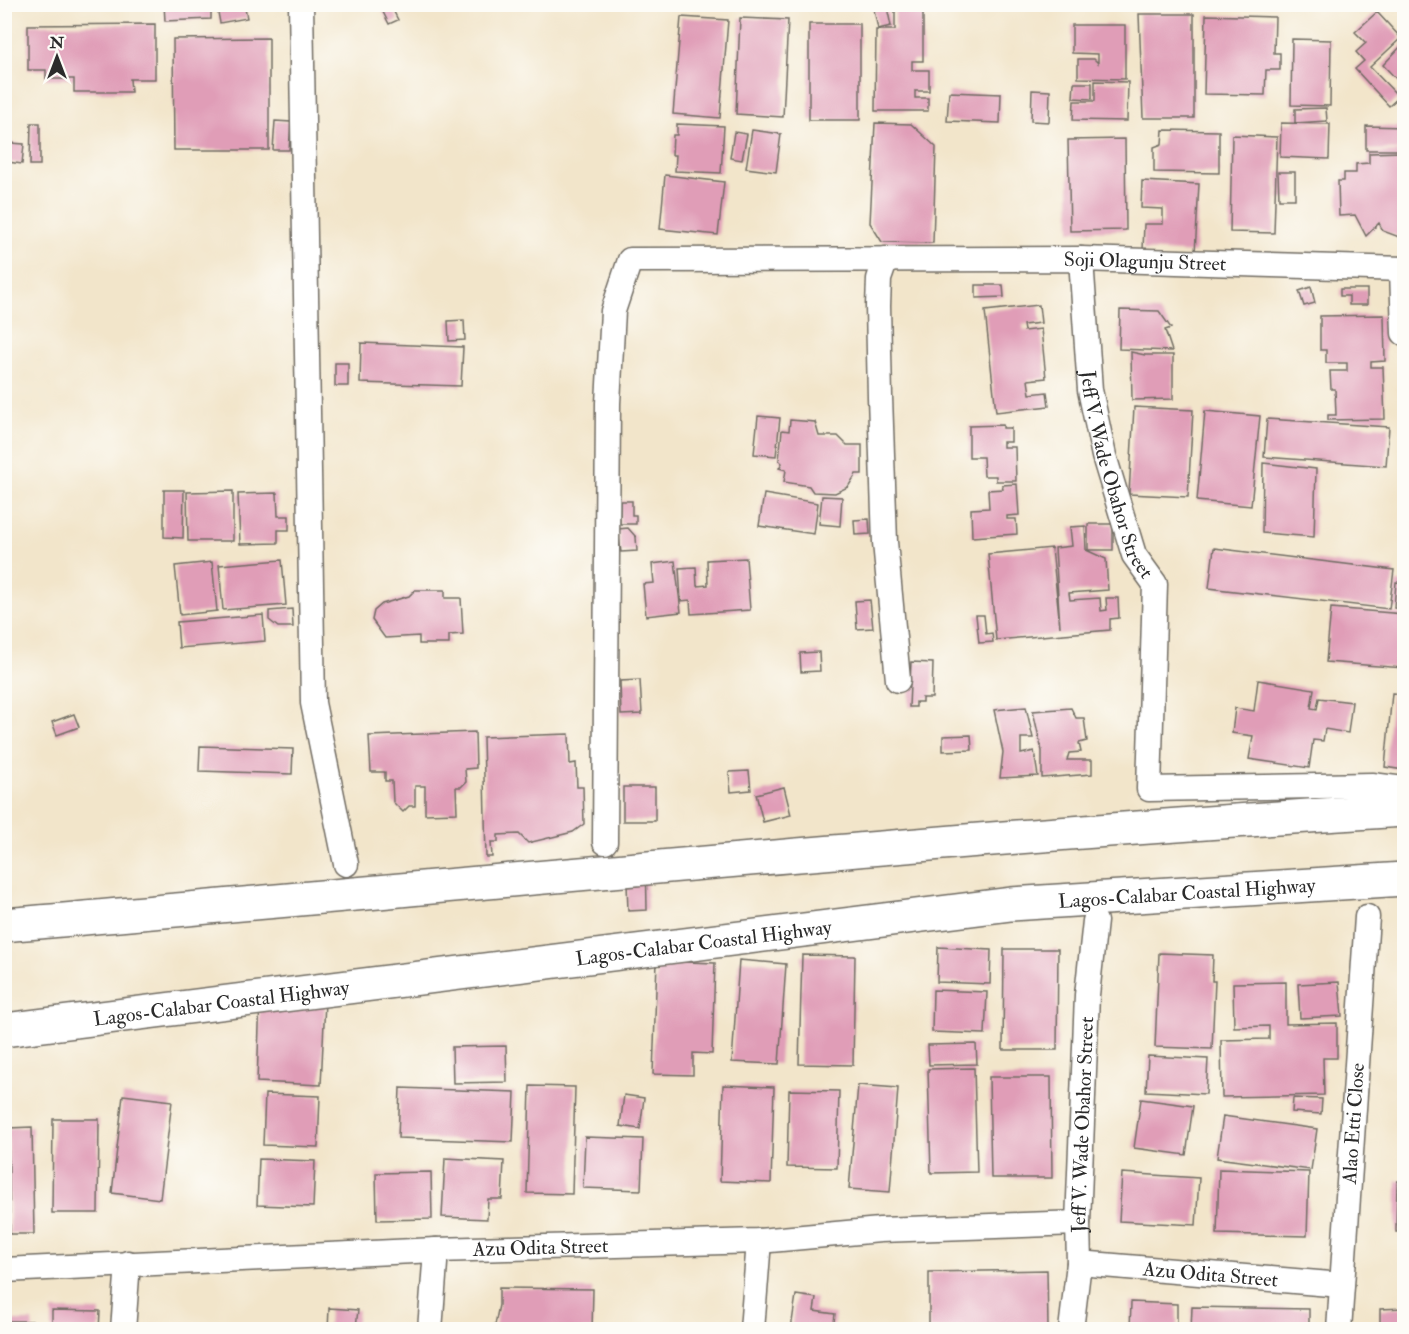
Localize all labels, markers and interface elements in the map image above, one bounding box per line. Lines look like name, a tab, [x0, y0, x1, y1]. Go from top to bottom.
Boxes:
north arrow	[27, 27, 87, 87]
text: N	[49, 33, 65, 53]
street label: Soji Olagunju Street	[1064, 247, 1227, 277]
street label: Jeff V. Wade Obahor Street	[1076, 369, 1159, 584]
street label: Lagos-Calabar Coastal Highway	[1057, 873, 1317, 914]
street label: Lagos-Calabar Coastal Highway	[574, 914, 834, 971]
street label: Lagos-Calabar Coastal Highway	[92, 975, 352, 1032]
street label: Jeff V. Wade Obahor Street	[1066, 1016, 1099, 1234]
street label: Alao Etti Close	[1337, 1062, 1370, 1186]
street label: Azu Odita Street	[471, 1233, 609, 1262]
street label: Azu Odita Street	[1141, 1256, 1280, 1293]

